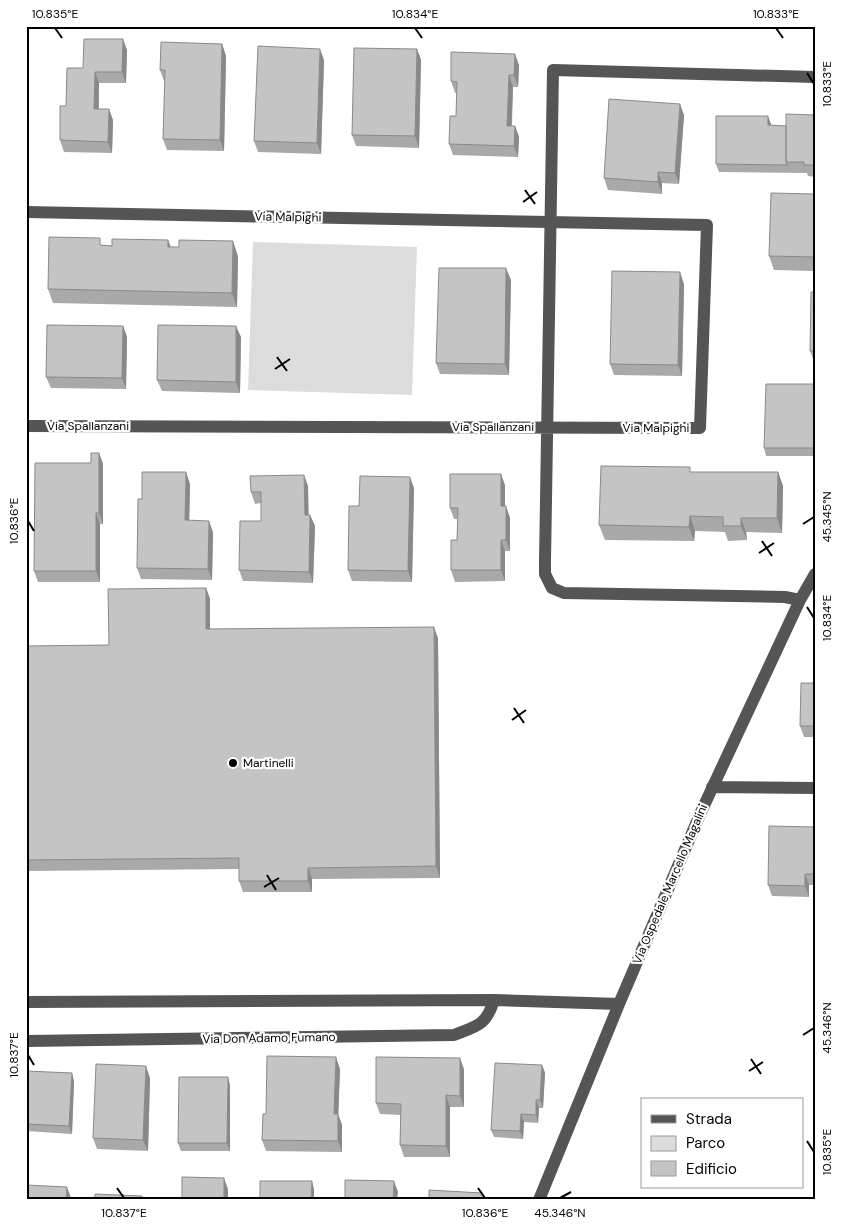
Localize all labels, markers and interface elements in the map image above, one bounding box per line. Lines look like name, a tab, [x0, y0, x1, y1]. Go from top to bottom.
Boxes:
text: 10.835°E	[32, 6, 78, 22]
text: 10.834°E	[392, 6, 438, 22]
text: 10.833°E	[753, 6, 799, 22]
text: 10.833°E	[819, 61, 835, 107]
street label: Via Malpighi	[254, 208, 322, 226]
street label: Via Spallanzani	[47, 418, 129, 434]
street label: Via Spallanzani	[452, 419, 534, 435]
street label: Via Malpighi	[623, 420, 690, 436]
text: 45.345°N	[819, 491, 835, 543]
text: 10.836°E	[6, 497, 22, 544]
text: 10.834°E	[819, 595, 835, 641]
place label: Martinelli	[243, 755, 294, 771]
marker: Martinelli	[227, 757, 239, 769]
street label: Via Ospedale Marcello Magalini	[629, 801, 711, 966]
text: 45.346°N	[819, 1002, 835, 1054]
street label: Via Don Adamo Fumano	[202, 1029, 336, 1047]
text: 10.837°E	[6, 1032, 22, 1078]
legend	[641, 1098, 804, 1188]
text: Strada	[686, 1109, 732, 1129]
text: 10.835°E	[819, 1129, 835, 1175]
text: Parco	[686, 1133, 725, 1153]
text: Edificio	[686, 1159, 737, 1179]
text: 10.837°E	[101, 1205, 147, 1221]
text: 10.836°E	[462, 1205, 509, 1221]
text: 45.346°N	[534, 1205, 586, 1221]

